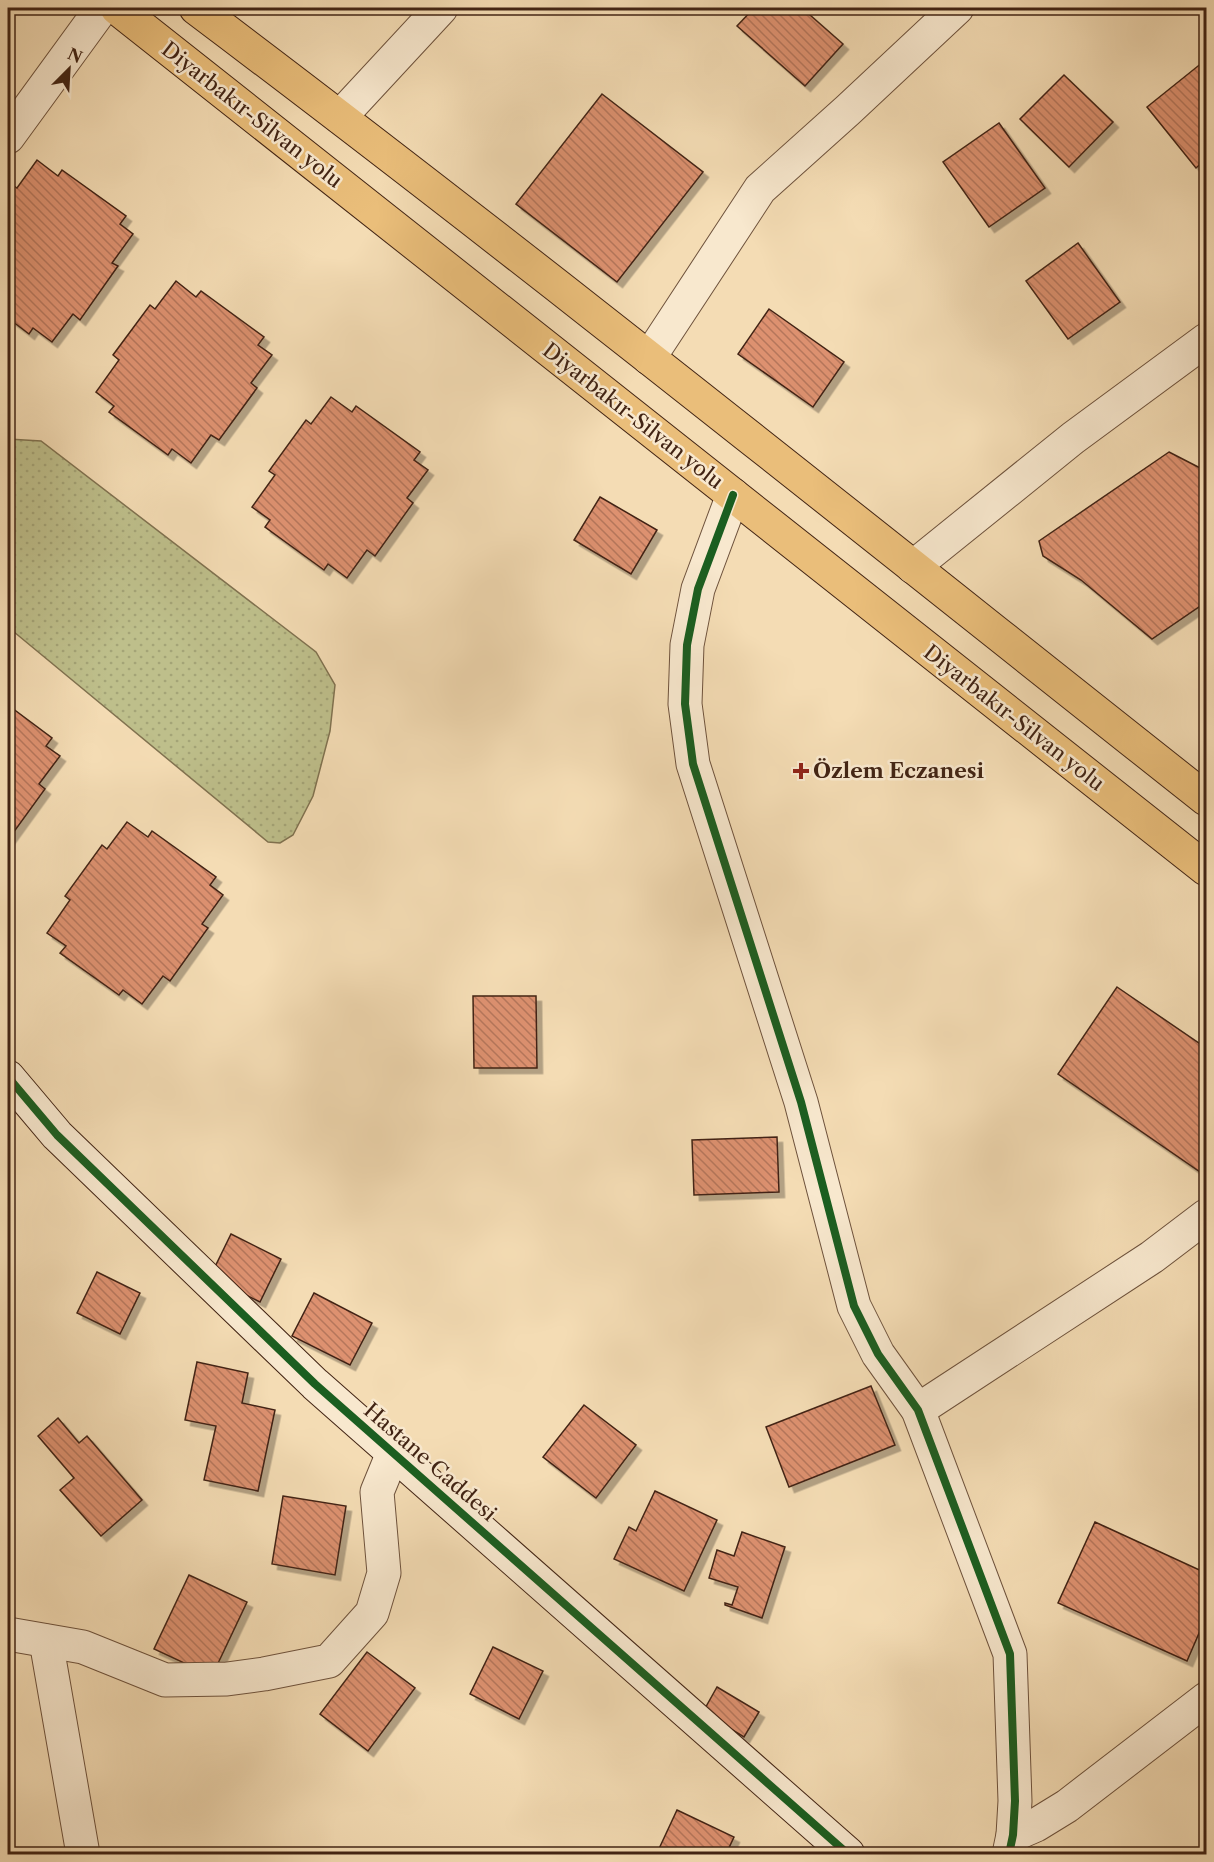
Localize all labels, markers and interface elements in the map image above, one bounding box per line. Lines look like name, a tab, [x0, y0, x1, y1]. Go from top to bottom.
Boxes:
street label: Diyarbakır-Silvan yolu	[157, 36, 348, 193]
north arrow	[39, 39, 99, 99]
text: N	[65, 43, 86, 67]
street label: Diyarbakır-Silvan yolu	[538, 337, 729, 494]
street label: Diyarbakır-Silvan yolu	[919, 639, 1110, 796]
place label: Özlem Eczanesi	[813, 758, 984, 783]
marker: Özlem Eczanesi	[794, 764, 808, 778]
street label: Hastane Caddesi	[359, 1397, 502, 1526]

